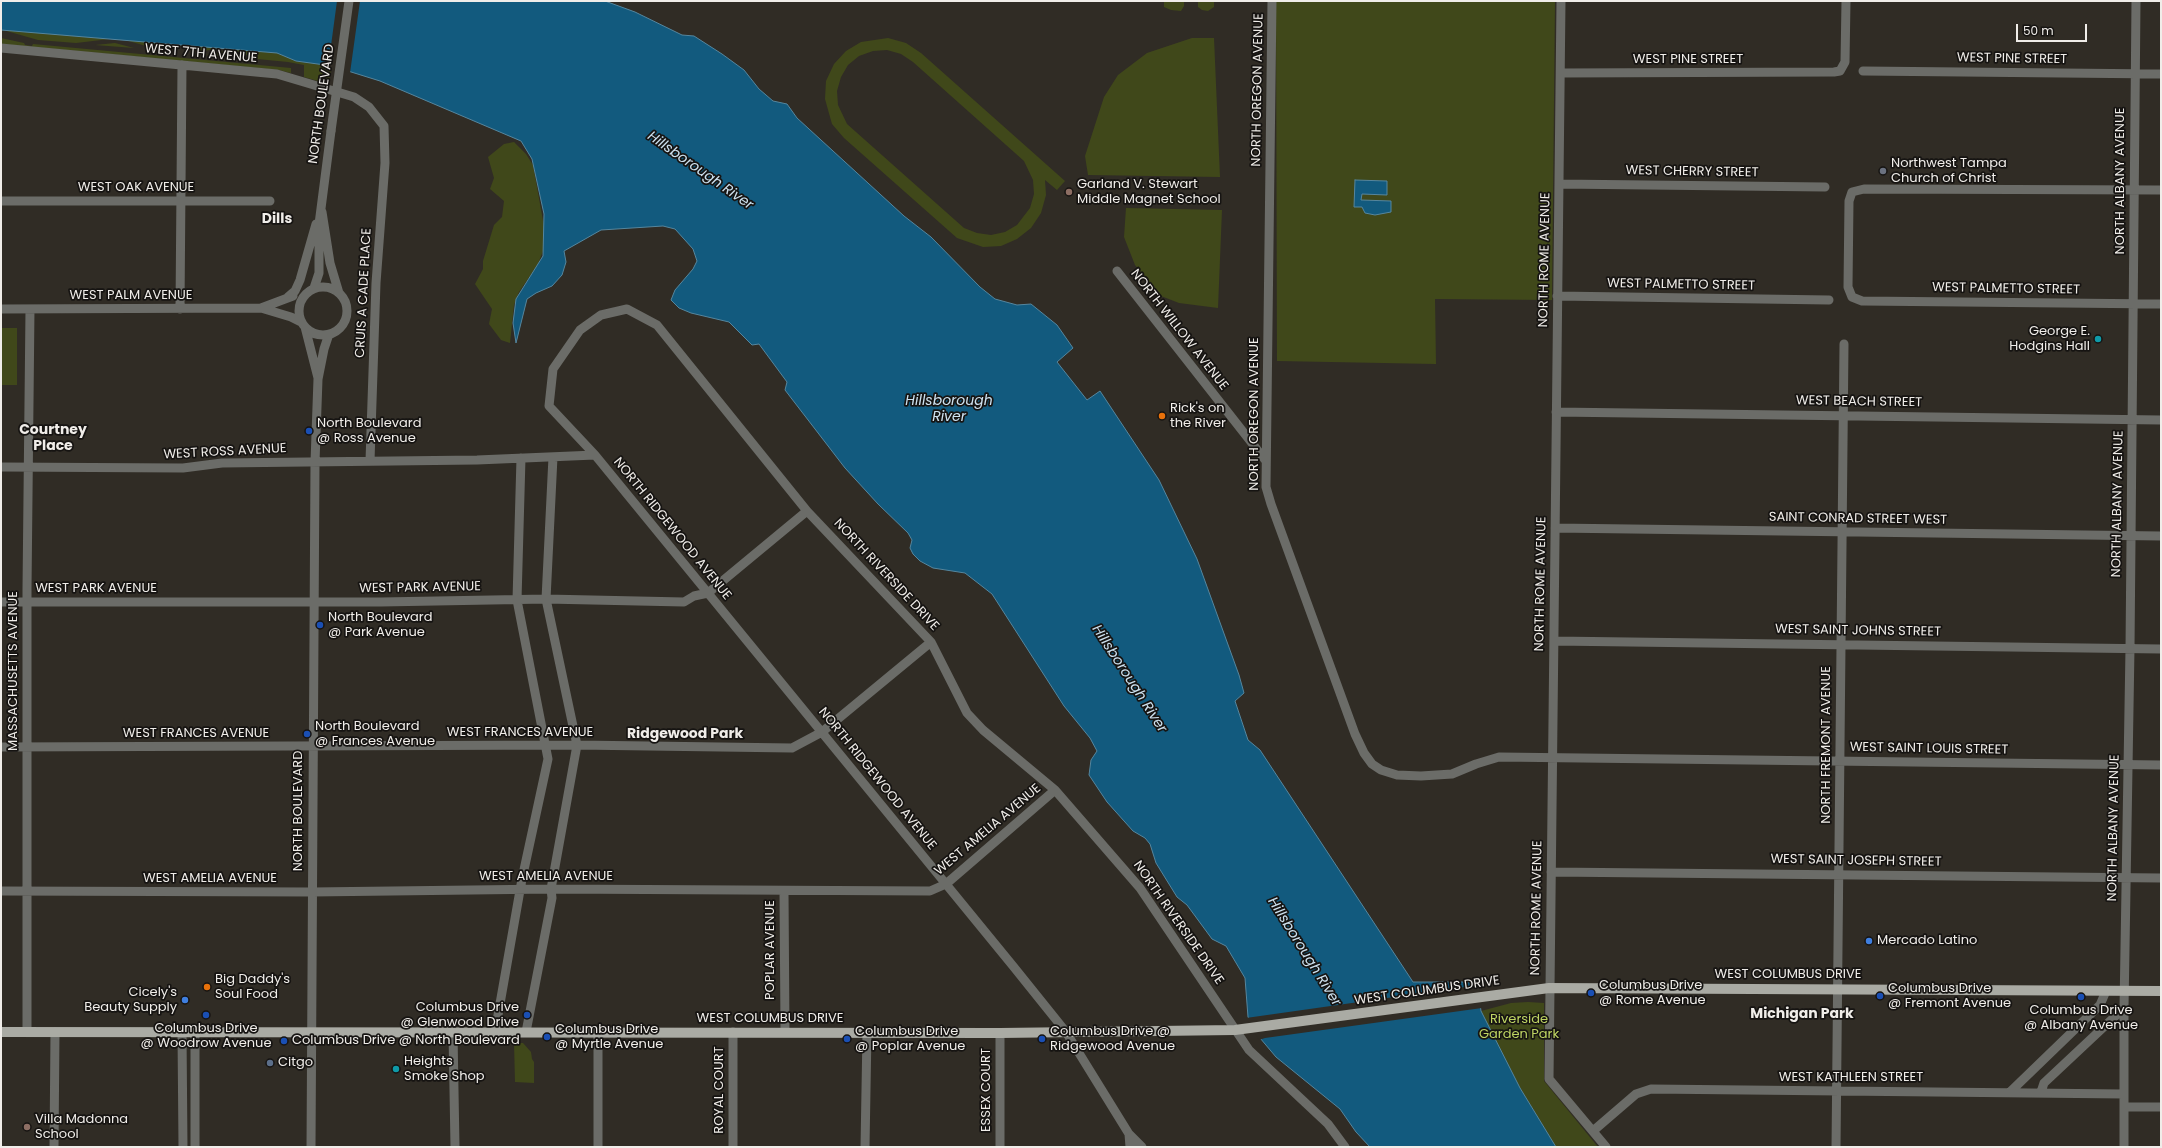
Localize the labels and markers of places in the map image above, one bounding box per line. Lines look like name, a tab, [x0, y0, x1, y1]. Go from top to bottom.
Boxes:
place label: Northwest Tampa Church of Christ	[1891, 156, 2007, 187]
marker: Northwest Tampa Church of Christ	[1878, 166, 1888, 176]
place label: Garland V. Stewart Middle Magnet School	[1077, 177, 1221, 208]
marker: Garland V. Stewart Middle Magnet School	[1064, 187, 1074, 197]
place label: George E. Hodgins Hall	[2009, 324, 2090, 355]
marker: George E. Hodgins Hall	[2093, 334, 2103, 344]
place label: Rick's on the River	[1170, 401, 1226, 432]
marker: Rick's on the River	[1157, 411, 1167, 421]
place label: North Boulevard @ Ross Avenue	[317, 416, 421, 447]
marker: North Boulevard @ Ross Avenue	[304, 426, 314, 436]
place label: North Boulevard @ Park Avenue	[328, 610, 432, 641]
marker: North Boulevard @ Park Avenue	[315, 620, 325, 630]
place label: North Boulevard @ Frances Avenue	[315, 719, 435, 750]
marker: North Boulevard @ Frances Avenue	[302, 729, 312, 739]
place label: Mercado Latino	[1877, 933, 1977, 949]
marker: Mercado Latino	[1864, 936, 1874, 946]
place label: Big Daddy's Soul Food	[215, 972, 290, 1003]
place label: Columbus Drive @ Rome Avenue	[1599, 978, 1706, 1009]
place label: Columbus Drive @ Fremont Avenue	[1888, 981, 2011, 1012]
marker: Big Daddy's Soul Food	[202, 982, 212, 992]
place label: Cicely's Beauty Supply	[84, 985, 177, 1016]
marker: Columbus Drive @ Rome Avenue	[1586, 988, 1596, 998]
marker: Columbus Drive @ Fremont Avenue	[1875, 991, 1885, 1001]
marker: Columbus Drive @ Albany Avenue	[2076, 992, 2086, 1002]
marker: Cicely's Beauty Supply	[180, 995, 190, 1005]
place label: Columbus Drive @ Glenwood Drive	[401, 1000, 519, 1031]
place label: Columbus Drive @ Albany Avenue	[2024, 1003, 2138, 1034]
marker: Columbus Drive @ Woodrow Avenue	[201, 1010, 211, 1020]
marker: Columbus Drive @ Glenwood Drive	[522, 1010, 532, 1020]
place label: Columbus Drive @ Woodrow Avenue	[141, 1021, 271, 1052]
place label: Columbus Drive @ Myrtle Avenue	[555, 1022, 663, 1053]
place label: Columbus Drive @ Poplar Avenue	[855, 1024, 965, 1055]
place label: Columbus Drive @ Ridgewood Avenue	[1050, 1024, 1175, 1055]
marker: Columbus Drive @ Myrtle Avenue	[542, 1032, 552, 1042]
place label: Columbus Drive @ North Boulevard	[292, 1033, 520, 1049]
marker: Columbus Drive @ Poplar Avenue	[842, 1034, 852, 1044]
marker: Columbus Drive @ Ridgewood Avenue	[1037, 1034, 1047, 1044]
marker: Columbus Drive @ North Boulevard	[279, 1036, 289, 1046]
place label: Heights Smoke Shop	[404, 1054, 485, 1085]
place label: Citgo	[278, 1055, 313, 1071]
marker: Citgo	[265, 1058, 275, 1068]
marker: Heights Smoke Shop	[391, 1064, 401, 1074]
place label: Villa Madonna School	[35, 1112, 128, 1143]
marker: Villa Madonna School	[22, 1122, 32, 1132]

